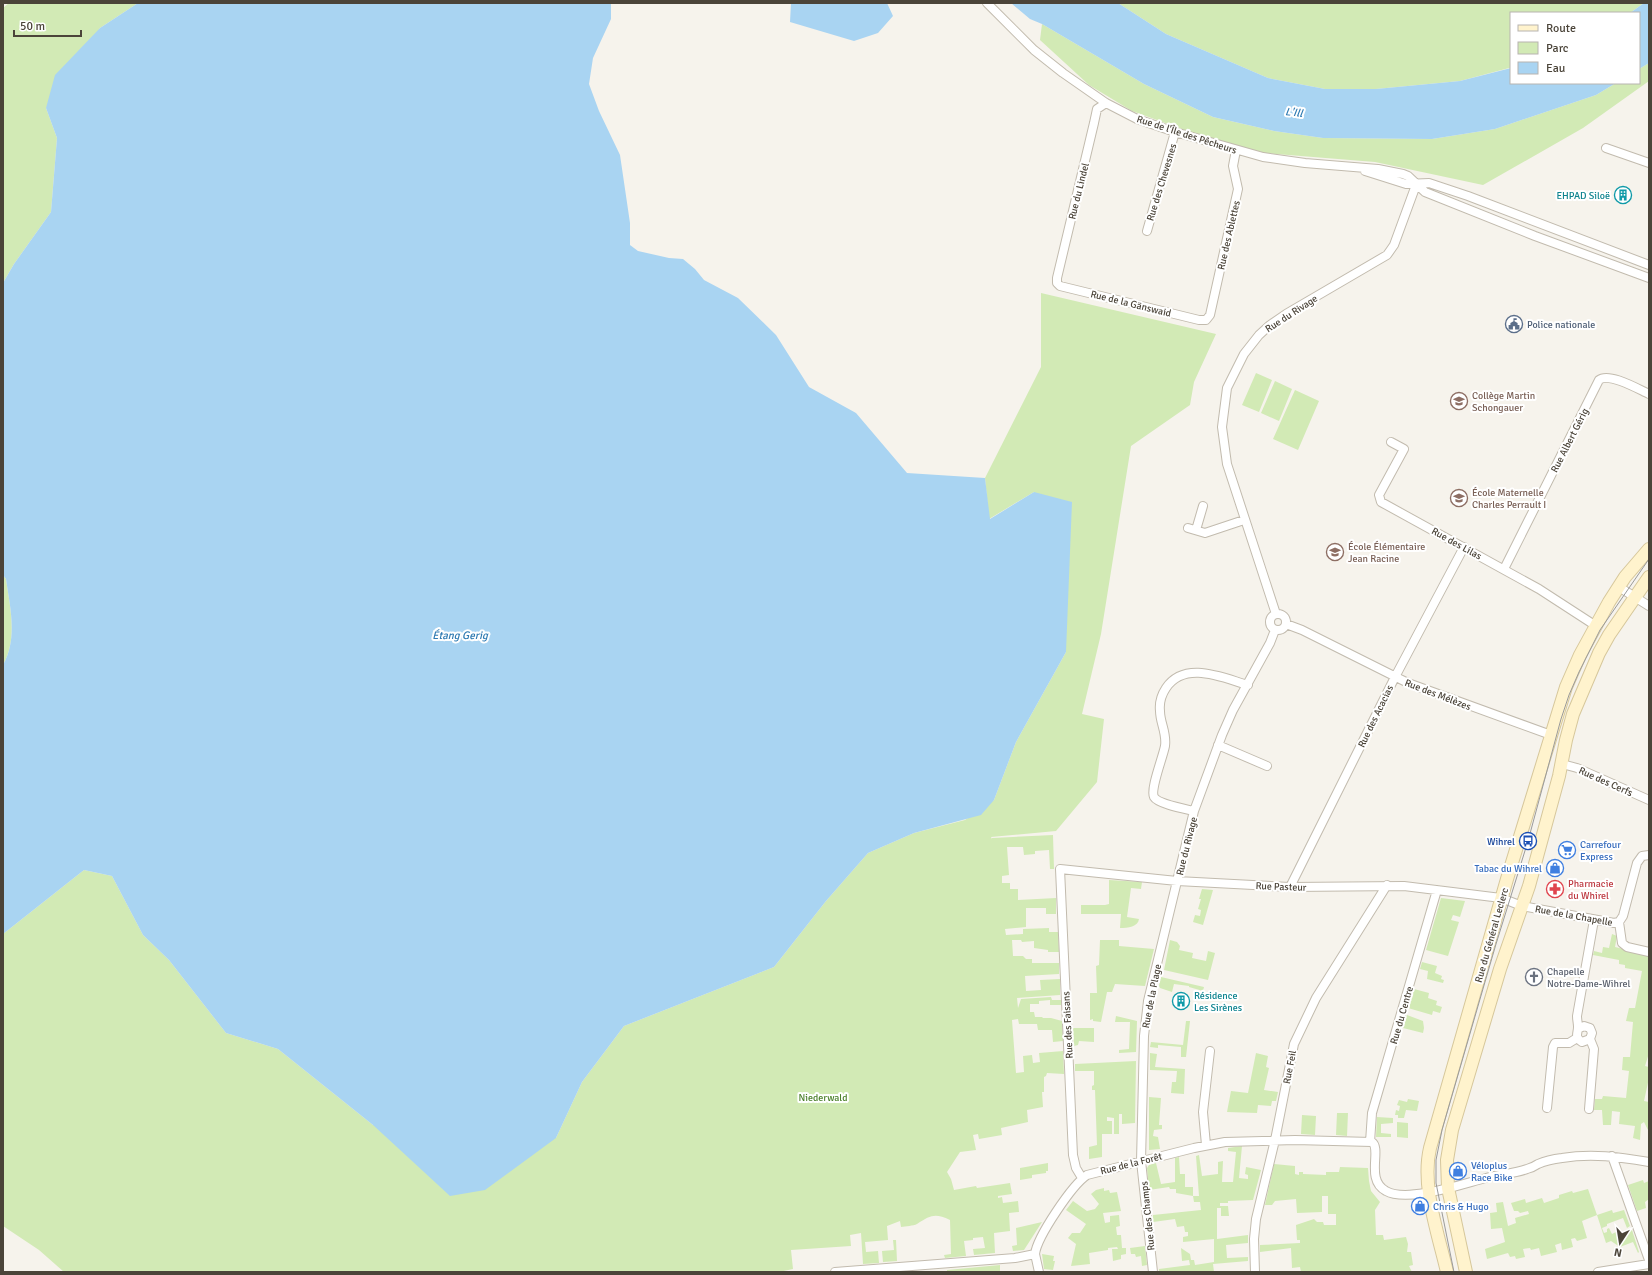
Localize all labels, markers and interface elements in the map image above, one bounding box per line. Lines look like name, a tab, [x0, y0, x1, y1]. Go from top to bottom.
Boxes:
scale bar	[14, 12, 81, 38]
legend	[1510, 12, 1640, 84]
text: 50 m	[20, 19, 45, 34]
text: Route	[1546, 21, 1576, 36]
text: Parc	[1546, 41, 1569, 56]
text: Eau	[1546, 61, 1565, 76]
water label: L'Ill	[1284, 105, 1304, 120]
street label: Rue de l'Île des Pêcheurs	[1135, 113, 1239, 157]
street label: Rue des Chevesnes	[1144, 142, 1180, 222]
street label: Rue du Lindel	[1066, 162, 1092, 221]
building icon: EHPAD Siloë	[1613, 185, 1633, 205]
place label: EHPAD Siloë	[1556, 190, 1610, 202]
street label: Rue des Ablettes	[1215, 199, 1243, 271]
street label: Rue de la Gänswaid	[1089, 288, 1172, 320]
street label: Rue du Rivage	[1263, 292, 1320, 335]
public building icon: Police nationale	[1504, 314, 1524, 334]
place label: Police nationale	[1527, 319, 1595, 331]
place label: Collège Martin Schongauer	[1472, 390, 1535, 414]
school or university icon: Collège Martin Schongauer	[1449, 391, 1469, 411]
street label: Rue Albert Gérig	[1549, 406, 1591, 475]
place label: École Maternelle Charles Perrault I	[1472, 486, 1546, 511]
school or university icon: École Maternelle Charles Perrault I	[1449, 488, 1469, 508]
street label: Rue des Lilas	[1429, 525, 1484, 563]
place label: École Élémentaire Jean Racine	[1348, 540, 1425, 565]
school or university icon: École Élémentaire Jean Racine	[1325, 542, 1345, 562]
water label: Étang Gerig	[432, 629, 489, 642]
street label: Rue des Mélèzes	[1403, 677, 1473, 713]
street label: Rue des Acacias	[1356, 683, 1396, 750]
street label: Rue des Cerfs	[1577, 765, 1635, 799]
street label: Rue du Rivage	[1174, 816, 1200, 877]
bus stop icon: Wihrel	[1518, 831, 1538, 851]
place label: Wihrel	[1487, 836, 1515, 848]
place label: Carrefour Express	[1580, 839, 1621, 863]
supermarket icon: Carrefour Express	[1557, 840, 1577, 860]
shop icon: Tabac du Wihrel	[1545, 858, 1565, 878]
place label: Tabac du Wihrel	[1474, 863, 1542, 875]
place label: Pharmacie du Whirel	[1568, 878, 1613, 902]
pharmacy icon: Pharmacie du Whirel	[1545, 879, 1565, 899]
street label: Rue Pasteur	[1255, 880, 1307, 894]
street label: Rue du Général Leclerc	[1473, 886, 1511, 984]
street label: Rue de la Chapelle	[1534, 903, 1614, 929]
street label: Rue de la Plage	[1140, 963, 1164, 1029]
place label: Chapelle Notre-Dame-Wihrel	[1547, 966, 1630, 990]
church icon: Chapelle Notre-Dame-Wihrel	[1524, 967, 1544, 987]
street label: Rue du Centre	[1388, 985, 1416, 1046]
street label: Rue des Faisans	[1060, 990, 1076, 1059]
place label: Résidence Les Sirènes	[1194, 990, 1243, 1014]
building icon: Résidence Les Sirènes	[1171, 991, 1191, 1011]
street label: Rue Feil	[1281, 1049, 1299, 1085]
park label: Niederwald	[798, 1092, 848, 1104]
street label: Rue de la Forêt	[1099, 1150, 1164, 1177]
place label: Véloplus Race Bike	[1471, 1160, 1512, 1184]
shop icon: Véloplus Race Bike	[1448, 1161, 1468, 1181]
street label: Rue des Champs	[1138, 1180, 1158, 1251]
shop icon: Chris & Hugo	[1410, 1196, 1430, 1216]
place label: Chris & Hugo	[1433, 1201, 1489, 1213]
north arrow	[1600, 1223, 1640, 1263]
text: N	[1613, 1245, 1623, 1259]

